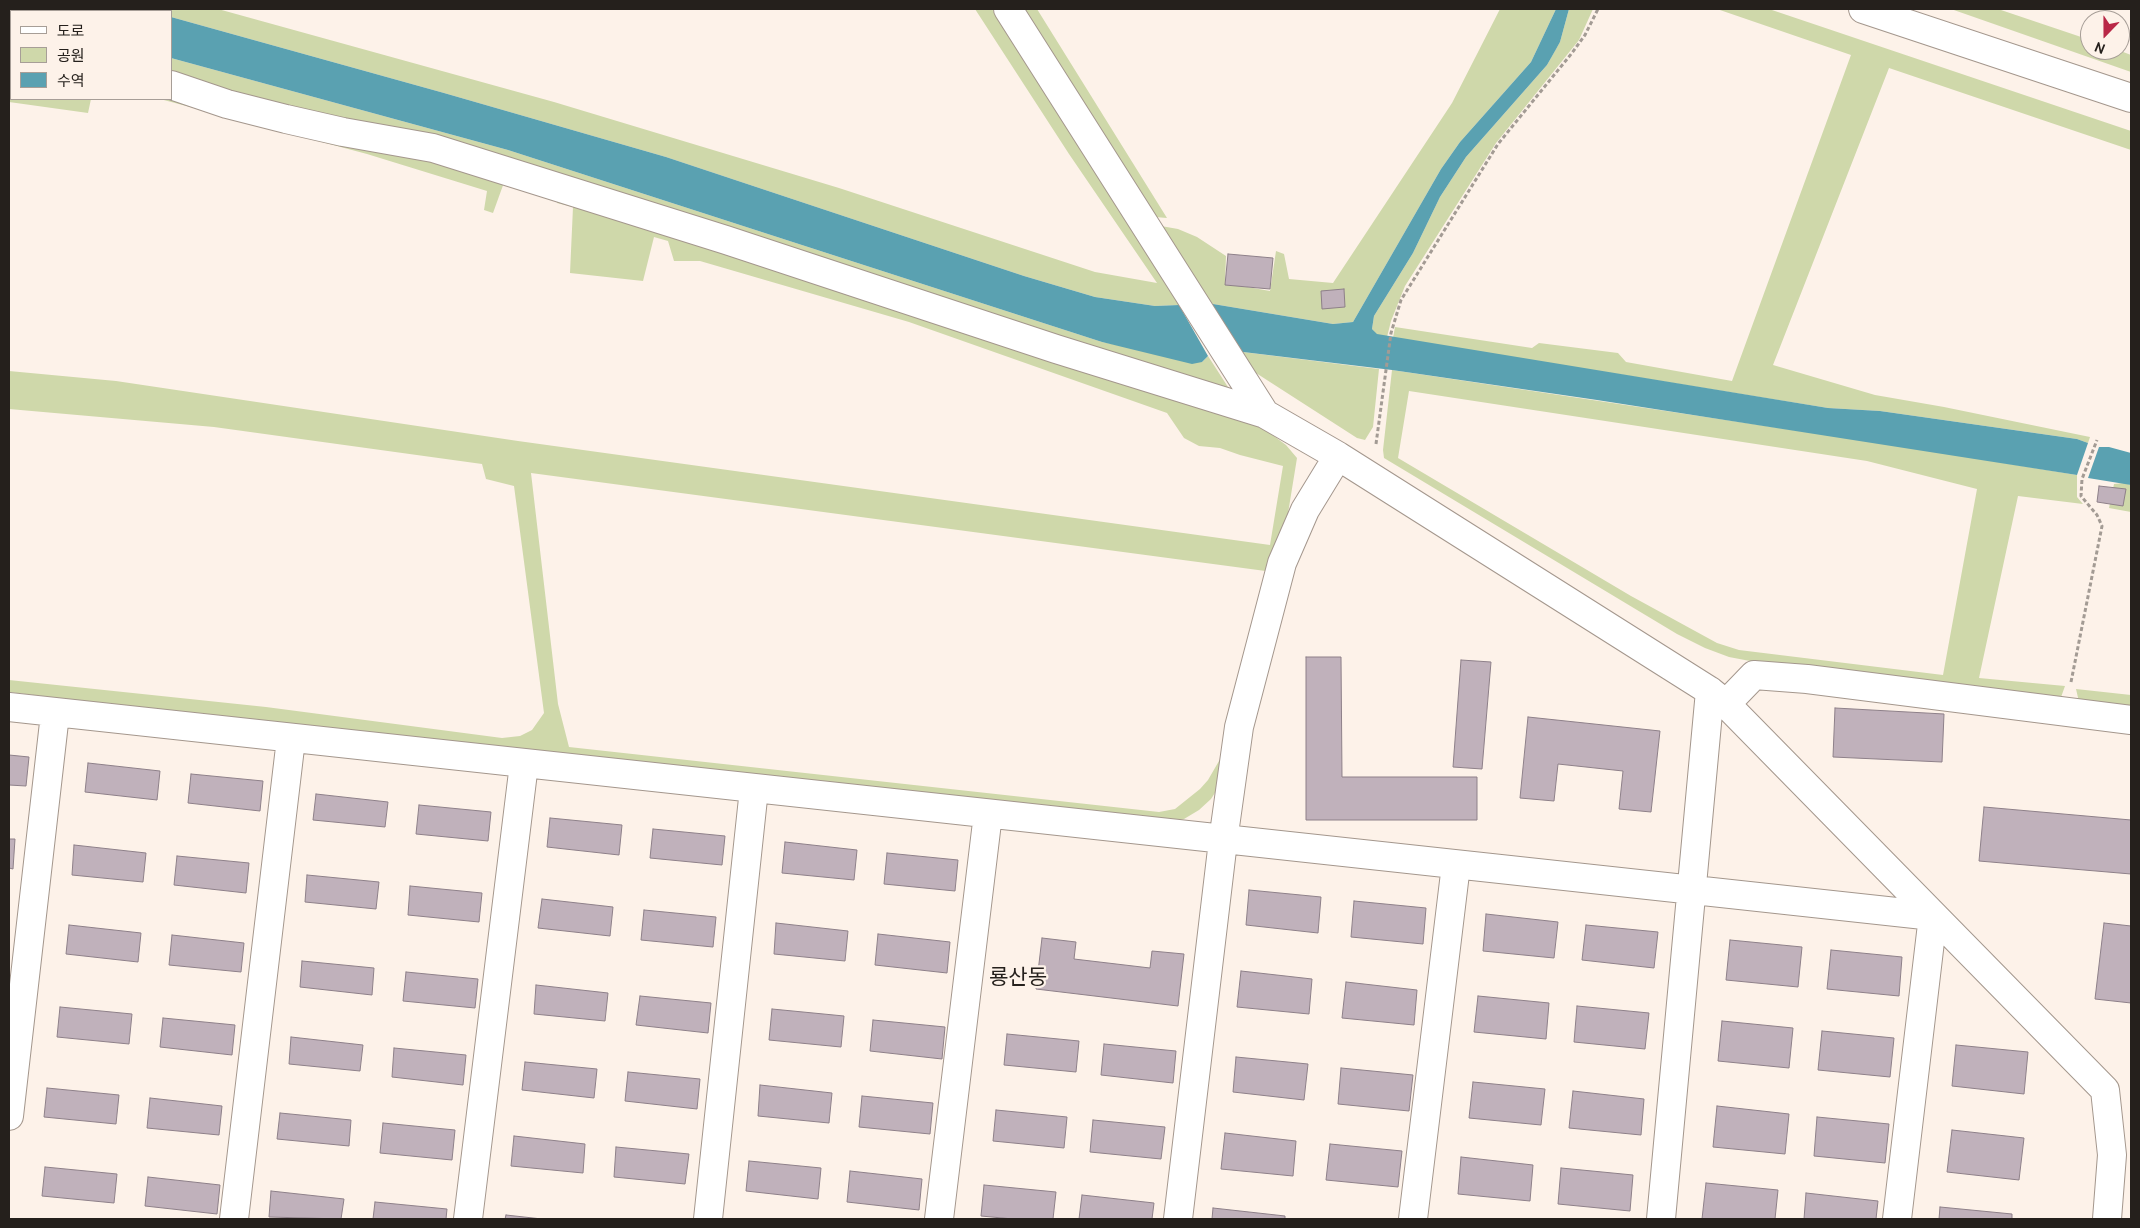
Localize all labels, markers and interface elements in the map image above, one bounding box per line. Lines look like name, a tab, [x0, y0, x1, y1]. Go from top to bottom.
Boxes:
legend	[10, 10, 172, 100]
north arrow	[2080, 10, 2130, 60]
text: 도로	[57, 22, 85, 40]
text: N	[2092, 38, 2108, 58]
text: 공원	[57, 47, 85, 65]
text: 수역	[57, 72, 85, 90]
district label: 룡산동	[989, 965, 1047, 991]

